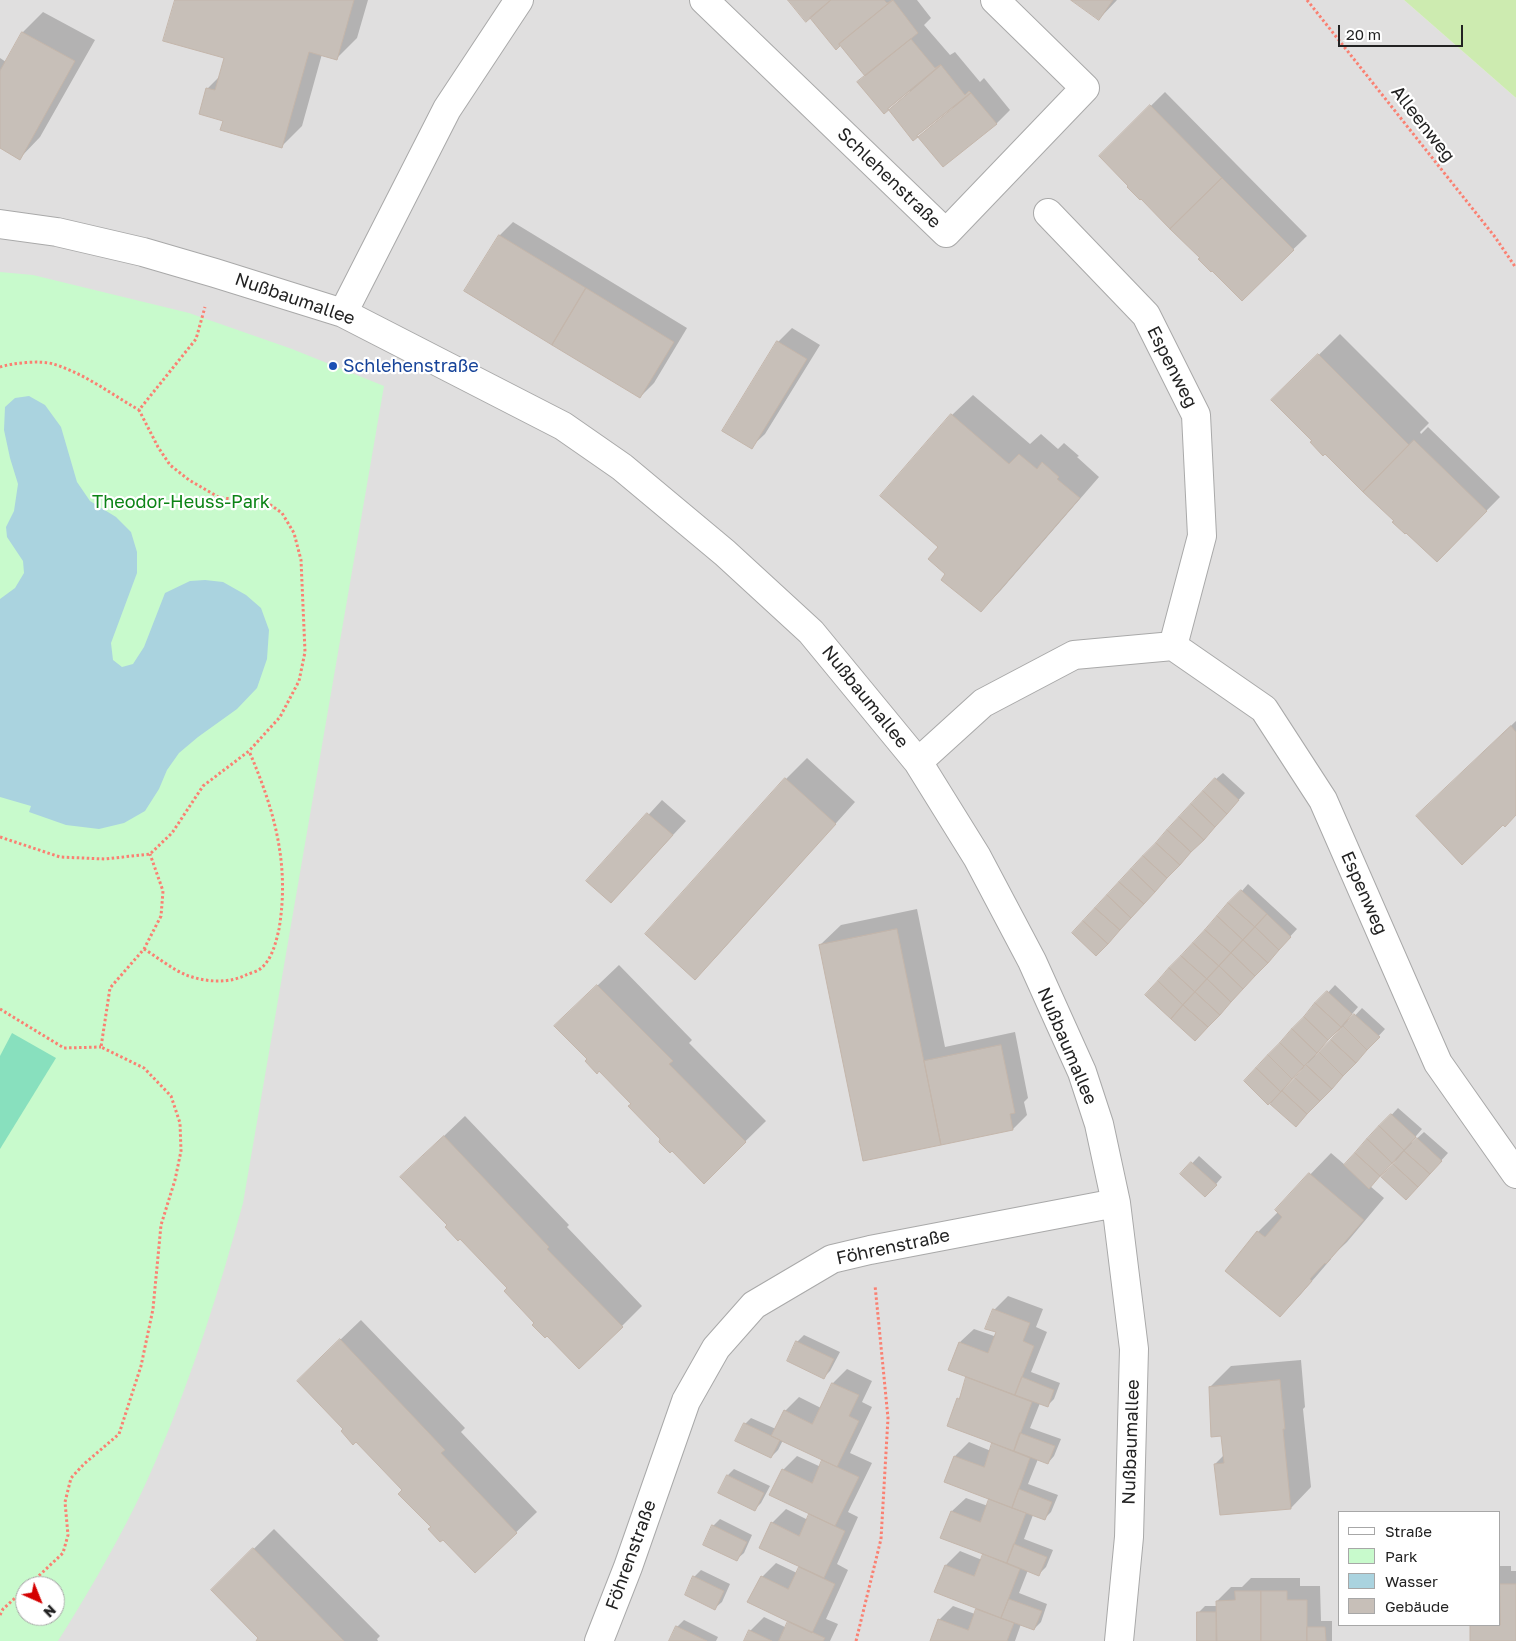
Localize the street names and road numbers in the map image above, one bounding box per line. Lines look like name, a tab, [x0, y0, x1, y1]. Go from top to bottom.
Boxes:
street label: Alleenweg	[1387, 82, 1459, 166]
street label: Schlehenstraße	[833, 123, 945, 233]
street label: Nußbaumallee	[232, 268, 358, 330]
street label: Espenweg	[1142, 323, 1202, 411]
street label: Nußbaumallee	[817, 641, 913, 753]
street label: Espenweg	[1336, 848, 1392, 938]
street label: Nußbaumallee	[1033, 984, 1101, 1108]
street label: Föhrenstraße	[834, 1224, 952, 1270]
street label: Nußbaumallee	[1118, 1379, 1144, 1505]
street label: Föhrenstraße	[601, 1497, 661, 1613]

